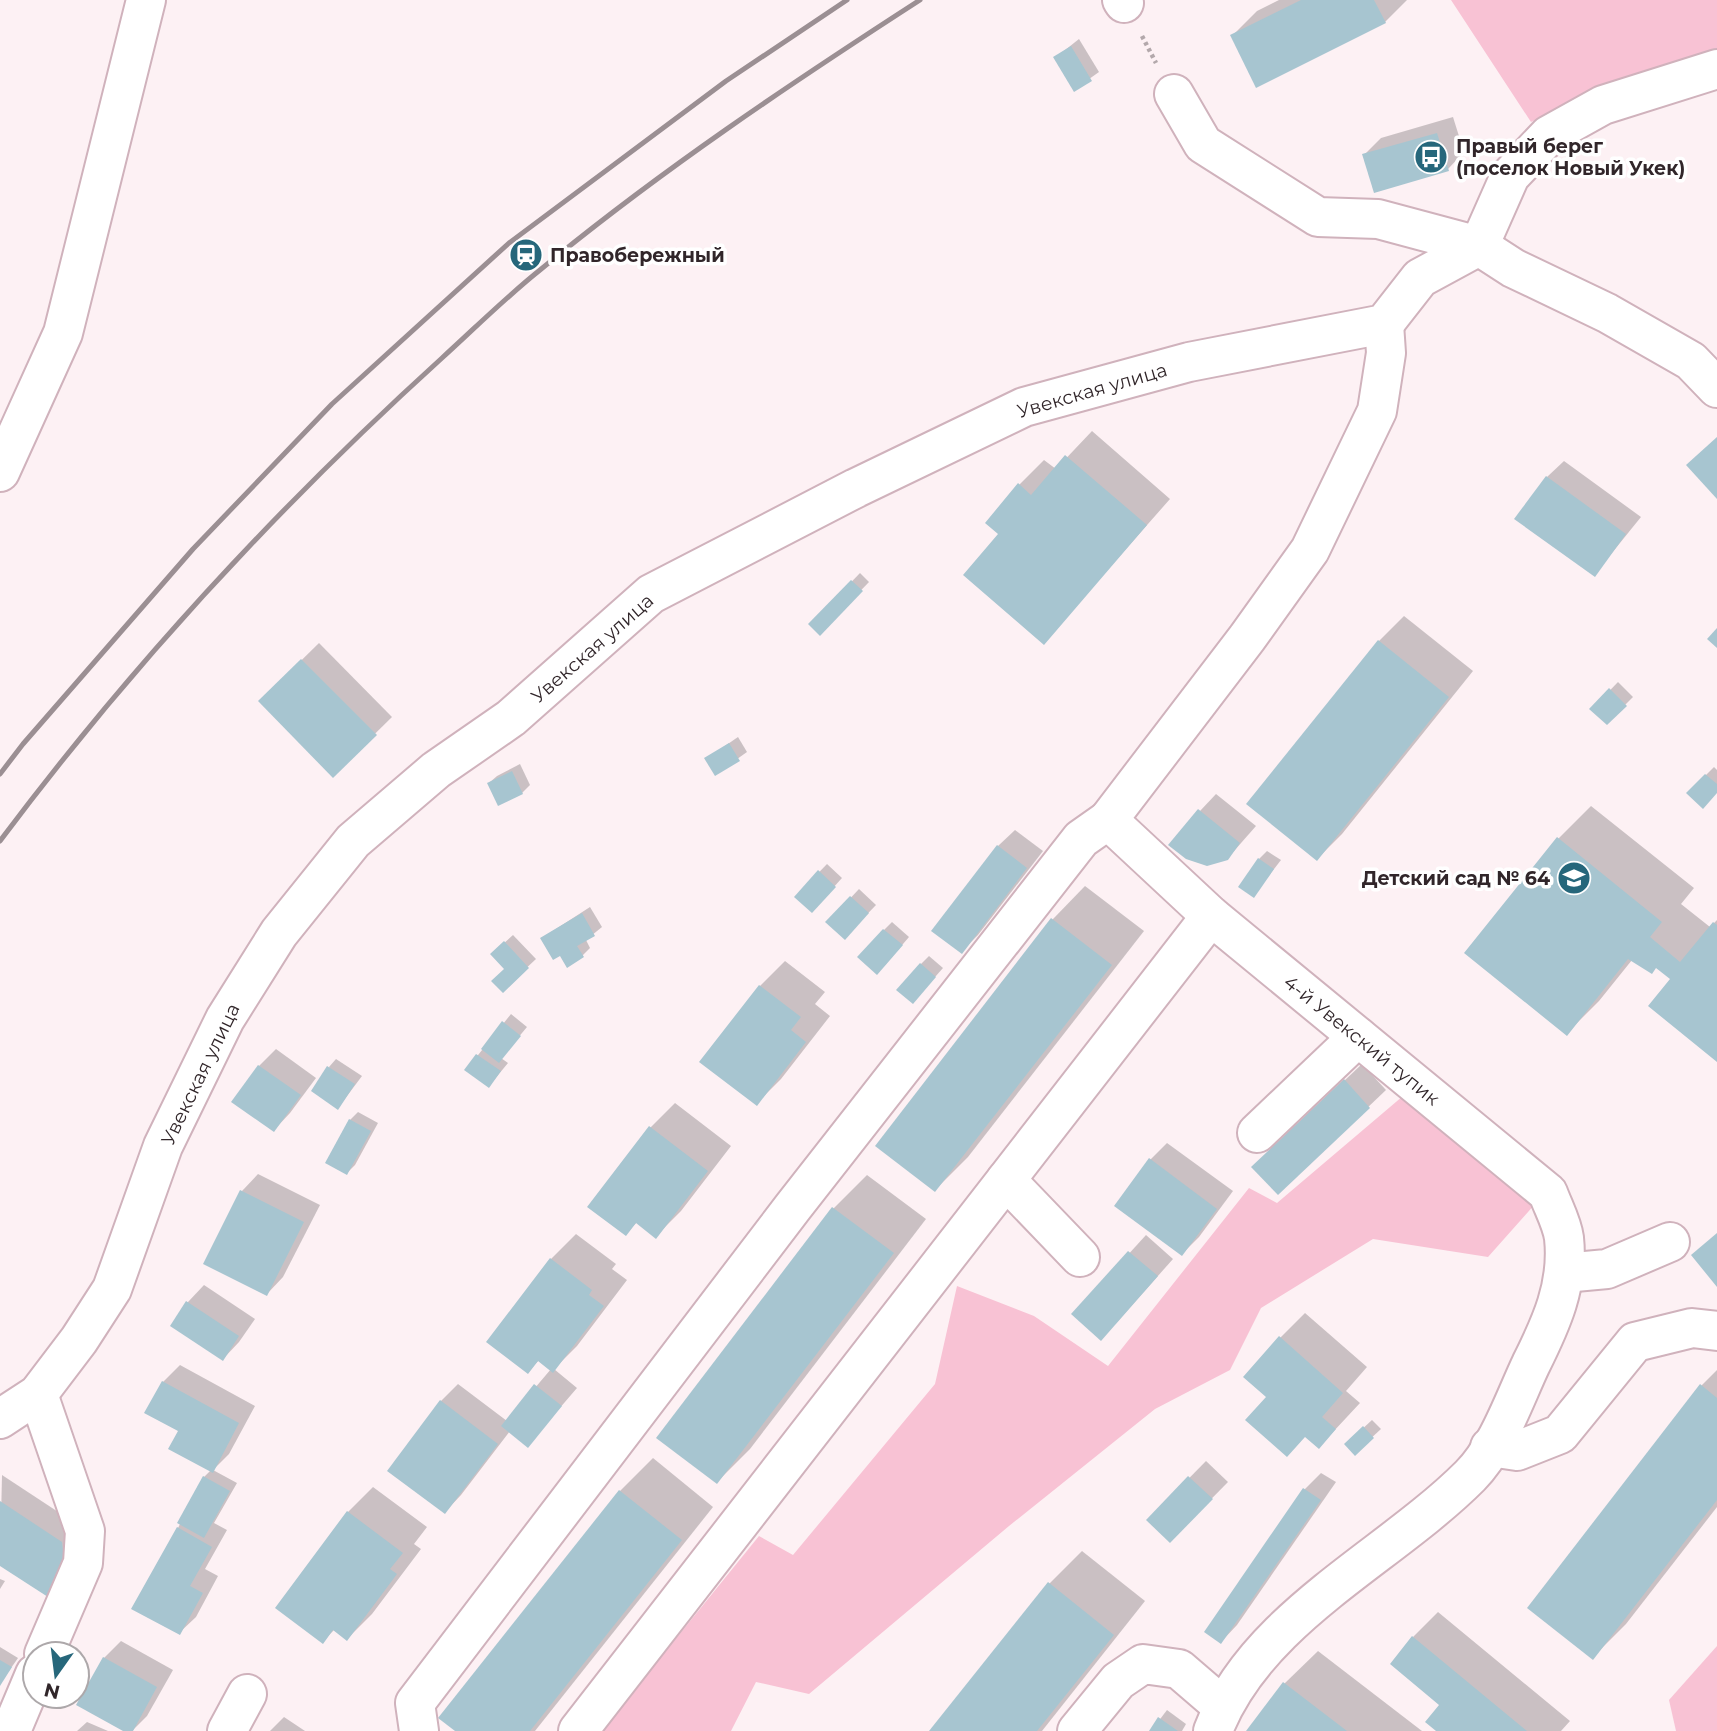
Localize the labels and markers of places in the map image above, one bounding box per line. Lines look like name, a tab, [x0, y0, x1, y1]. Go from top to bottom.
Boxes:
place label: Правый берег (поселок Новый Укек)	[1456, 135, 1685, 180]
bus stop icon: Правый берег (поселок Новый Укек)	[1412, 138, 1450, 176]
station icon: Правобережный	[507, 236, 545, 274]
place label: Правобережный	[550, 244, 725, 267]
school or university icon: Детский сад № 64	[1555, 859, 1593, 897]
place label: Детский сад № 64	[1362, 867, 1550, 890]

